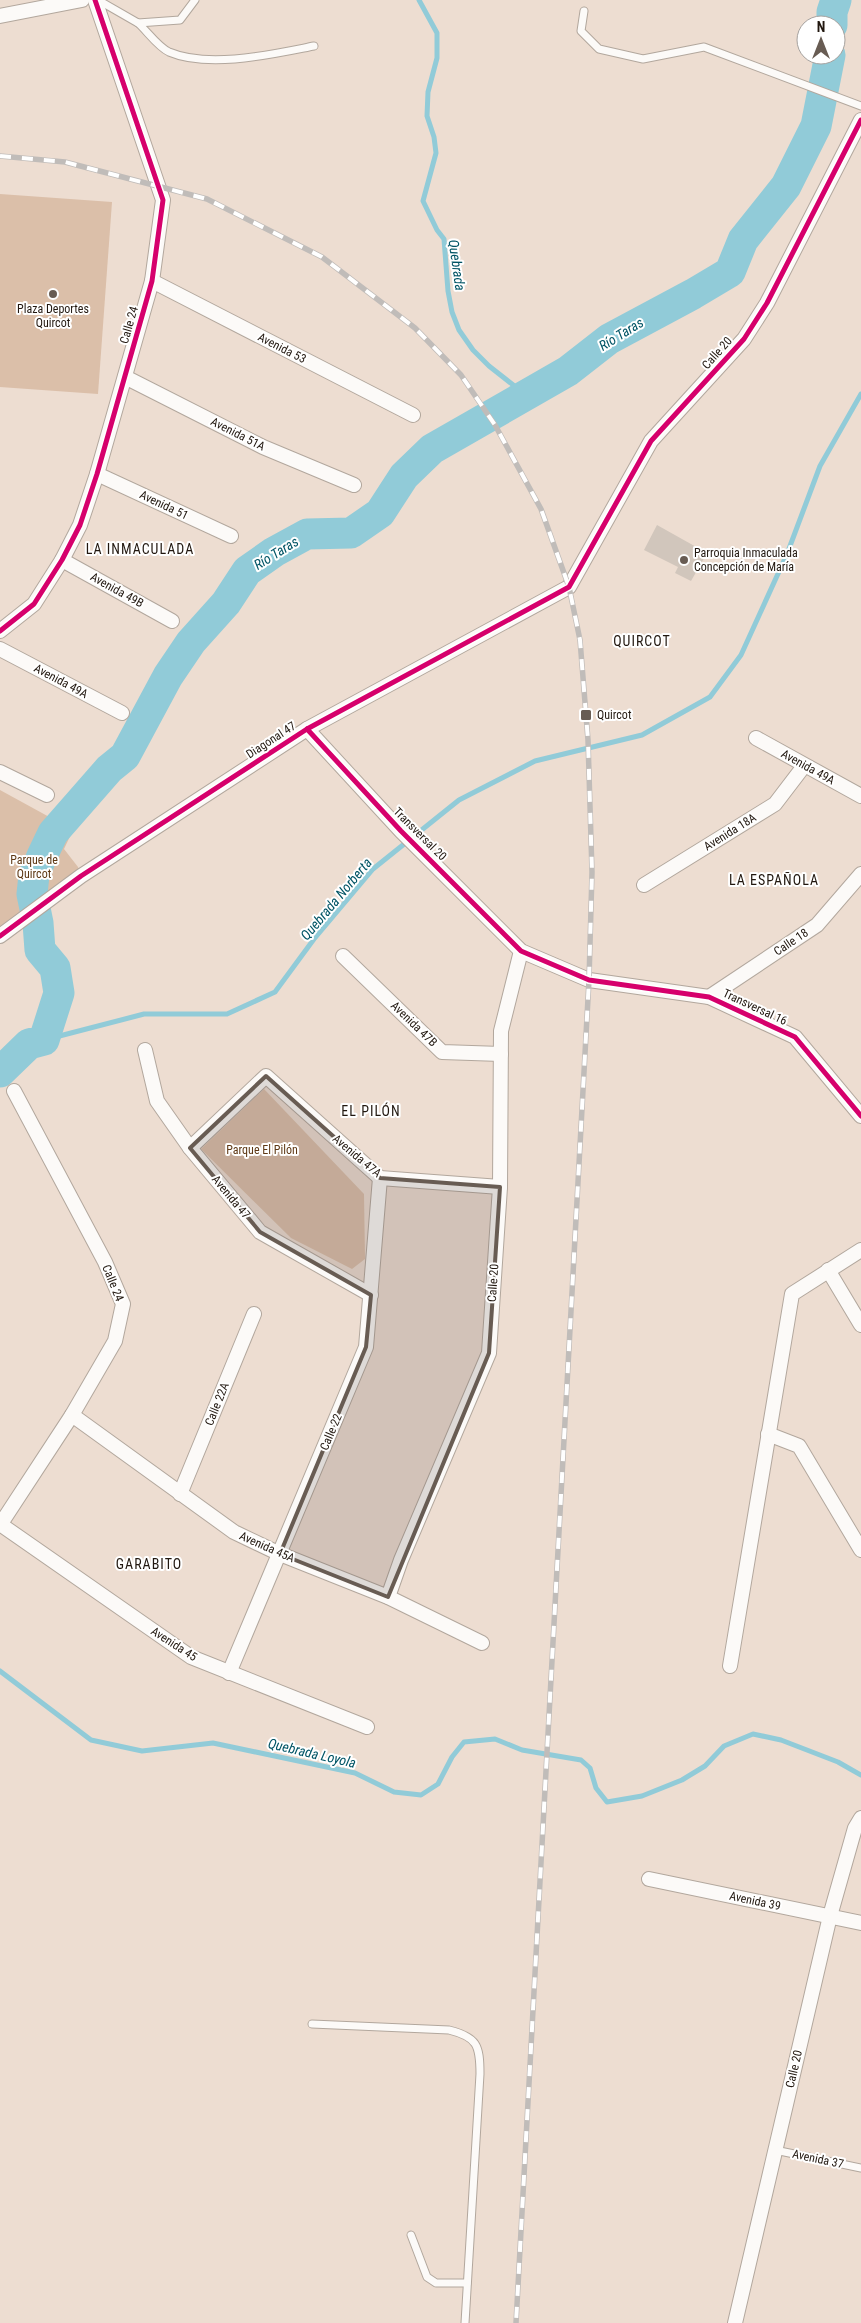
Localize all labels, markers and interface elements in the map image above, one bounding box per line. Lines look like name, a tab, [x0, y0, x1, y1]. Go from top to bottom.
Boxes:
north arrow	[796, 15, 846, 65]
text: N	[817, 19, 825, 35]
water label: Quebrada	[446, 238, 468, 292]
marker: Plaza Deportes Quircot	[47, 288, 59, 300]
place label: Plaza Deportes Quircot	[17, 302, 89, 330]
street label: Calle 24	[117, 305, 141, 345]
water label: Río Taras	[596, 314, 646, 354]
street label: Avenida 53	[256, 330, 308, 366]
street label: Calle 20	[699, 334, 735, 372]
street label: Avenida 51A	[208, 414, 268, 454]
street label: Avenida 51	[137, 488, 191, 522]
water label: Río Taras	[251, 533, 301, 573]
district label: LA INMACULADA	[86, 541, 194, 557]
place label: Parroquia Inmaculada Concepción de María	[694, 546, 798, 574]
marker: Parroquia Inmaculada Concepción de María	[678, 554, 690, 566]
street label: Avenida 49B	[88, 570, 146, 610]
district label: QUIRCOT	[613, 633, 671, 649]
street label: Avenida 49A	[32, 661, 90, 701]
marker: Quircot	[579, 708, 593, 722]
place label: Quircot	[597, 708, 632, 722]
street label: Diagonal 47	[244, 719, 298, 761]
street label: Avenida 49A	[779, 747, 837, 787]
street label: Transversal 20	[391, 805, 449, 863]
street label: Avenida 18A	[701, 810, 759, 854]
park label: Parque de Quircot	[10, 853, 58, 881]
water label: Quebrada Norberta	[297, 855, 375, 943]
district label: LA ESPAÑOLA	[729, 871, 819, 888]
street label: Calle 18	[771, 925, 811, 959]
street label: Transversal 16	[721, 986, 789, 1028]
street label: Avenida 47B	[388, 999, 440, 1049]
district label: EL PILÓN	[341, 1102, 401, 1119]
street label: Avenida 47A	[330, 1132, 384, 1180]
park label: Parque El Pilón	[226, 1143, 298, 1157]
street label: Avenida 47	[209, 1173, 253, 1222]
street label: Calle 24	[99, 1263, 127, 1303]
street label: Calle 20	[485, 1263, 501, 1303]
street label: Calle 22A	[202, 1380, 232, 1428]
street label: Calle 22	[317, 1412, 345, 1452]
street label: Avenida 45A	[237, 1529, 297, 1565]
district label: GARABITO	[116, 1556, 182, 1572]
street label: Avenida 45	[148, 1624, 200, 1664]
water label: Quebrada Loyola	[266, 1735, 358, 1771]
street label: Avenida 39	[728, 1889, 782, 1913]
street label: Calle 20	[783, 2049, 805, 2089]
street label: Avenida 37	[791, 2147, 845, 2171]

